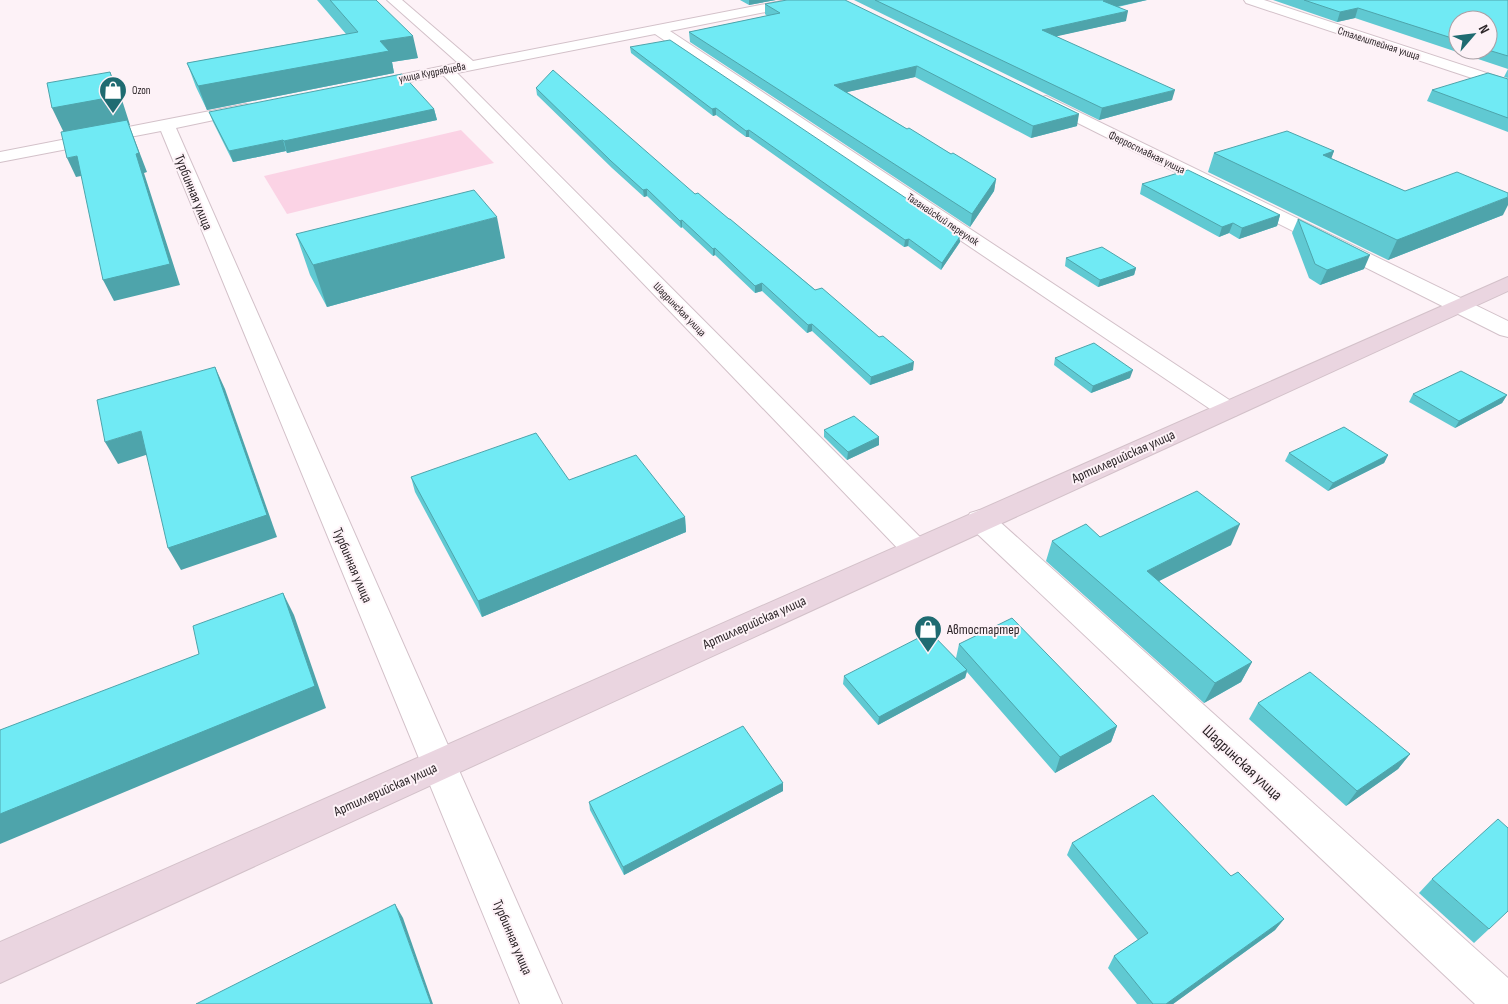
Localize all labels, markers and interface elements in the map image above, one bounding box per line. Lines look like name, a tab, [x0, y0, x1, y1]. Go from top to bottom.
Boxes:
north arrow	[1448, 10, 1498, 60]
text: N	[1475, 22, 1493, 36]
street label: Сталелитейная улица	[1336, 24, 1422, 63]
street label: улица Кудрявцева	[398, 60, 467, 85]
shop icon: Ozon	[98, 75, 128, 114]
place label: Ozon	[132, 84, 151, 97]
street label: Ферросплавная улица	[1106, 128, 1187, 177]
street label: Турбинная улица	[171, 152, 216, 232]
street label: Таганайский переулок	[904, 191, 982, 249]
street label: Шадринская улица	[651, 280, 709, 339]
street label: Артиллерийская улица	[1068, 426, 1178, 487]
street label: Турбинная улица	[329, 525, 376, 605]
street label: Артиллерийская улица	[699, 592, 809, 653]
shop icon: Автостартер	[913, 614, 943, 653]
place label: Автостартер	[946, 621, 1020, 638]
street label: Шадринская улица	[1198, 721, 1286, 805]
street label: Артиллерийская улица	[330, 759, 440, 820]
street label: Турбинная улица	[489, 897, 536, 977]

